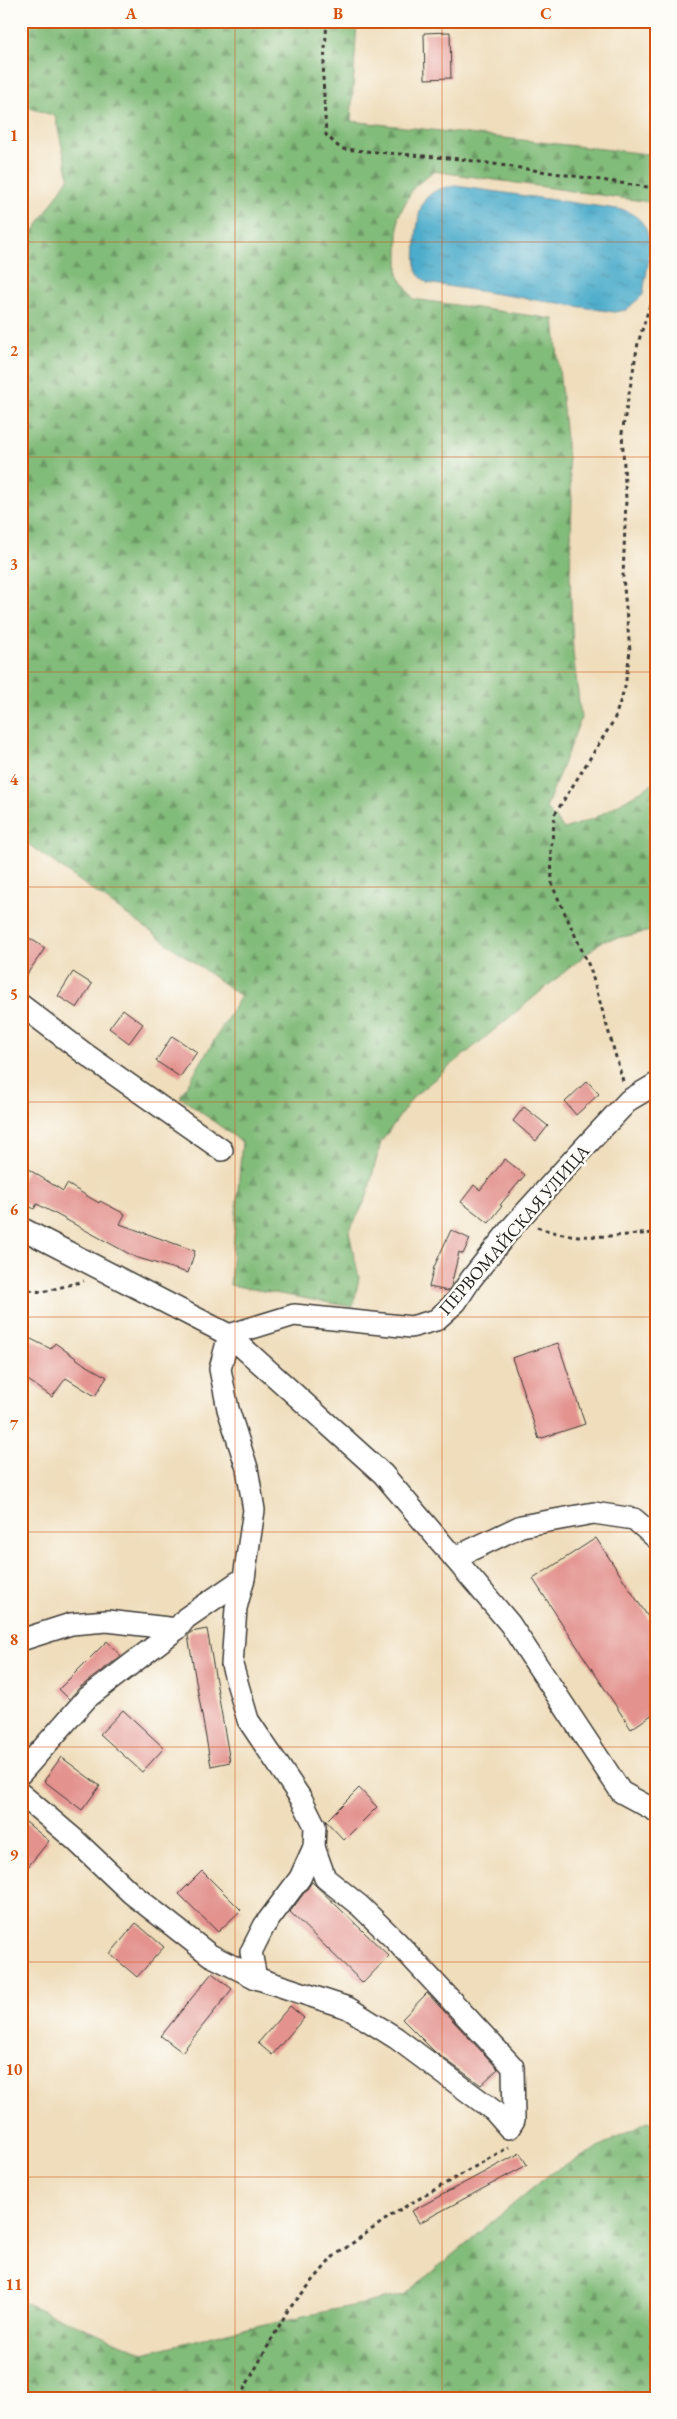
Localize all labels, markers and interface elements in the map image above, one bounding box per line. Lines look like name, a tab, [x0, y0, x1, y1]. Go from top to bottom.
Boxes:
text: A	[124, 3, 137, 24]
text: B	[333, 3, 343, 24]
text: C	[540, 3, 552, 24]
text: 1	[10, 125, 18, 146]
text: 2	[10, 340, 19, 361]
text: 3	[10, 554, 18, 575]
text: 4	[10, 769, 19, 790]
text: 5	[10, 984, 18, 1005]
street label: ПЕРВОМАЙСКАЯ УЛИЦА	[433, 1139, 595, 1320]
text: 6	[10, 1199, 19, 1220]
text: 7	[10, 1414, 19, 1435]
text: 8	[10, 1629, 18, 1650]
text: 9	[10, 1844, 19, 1865]
text: 10	[6, 2059, 23, 2080]
text: 11	[6, 2274, 22, 2295]

